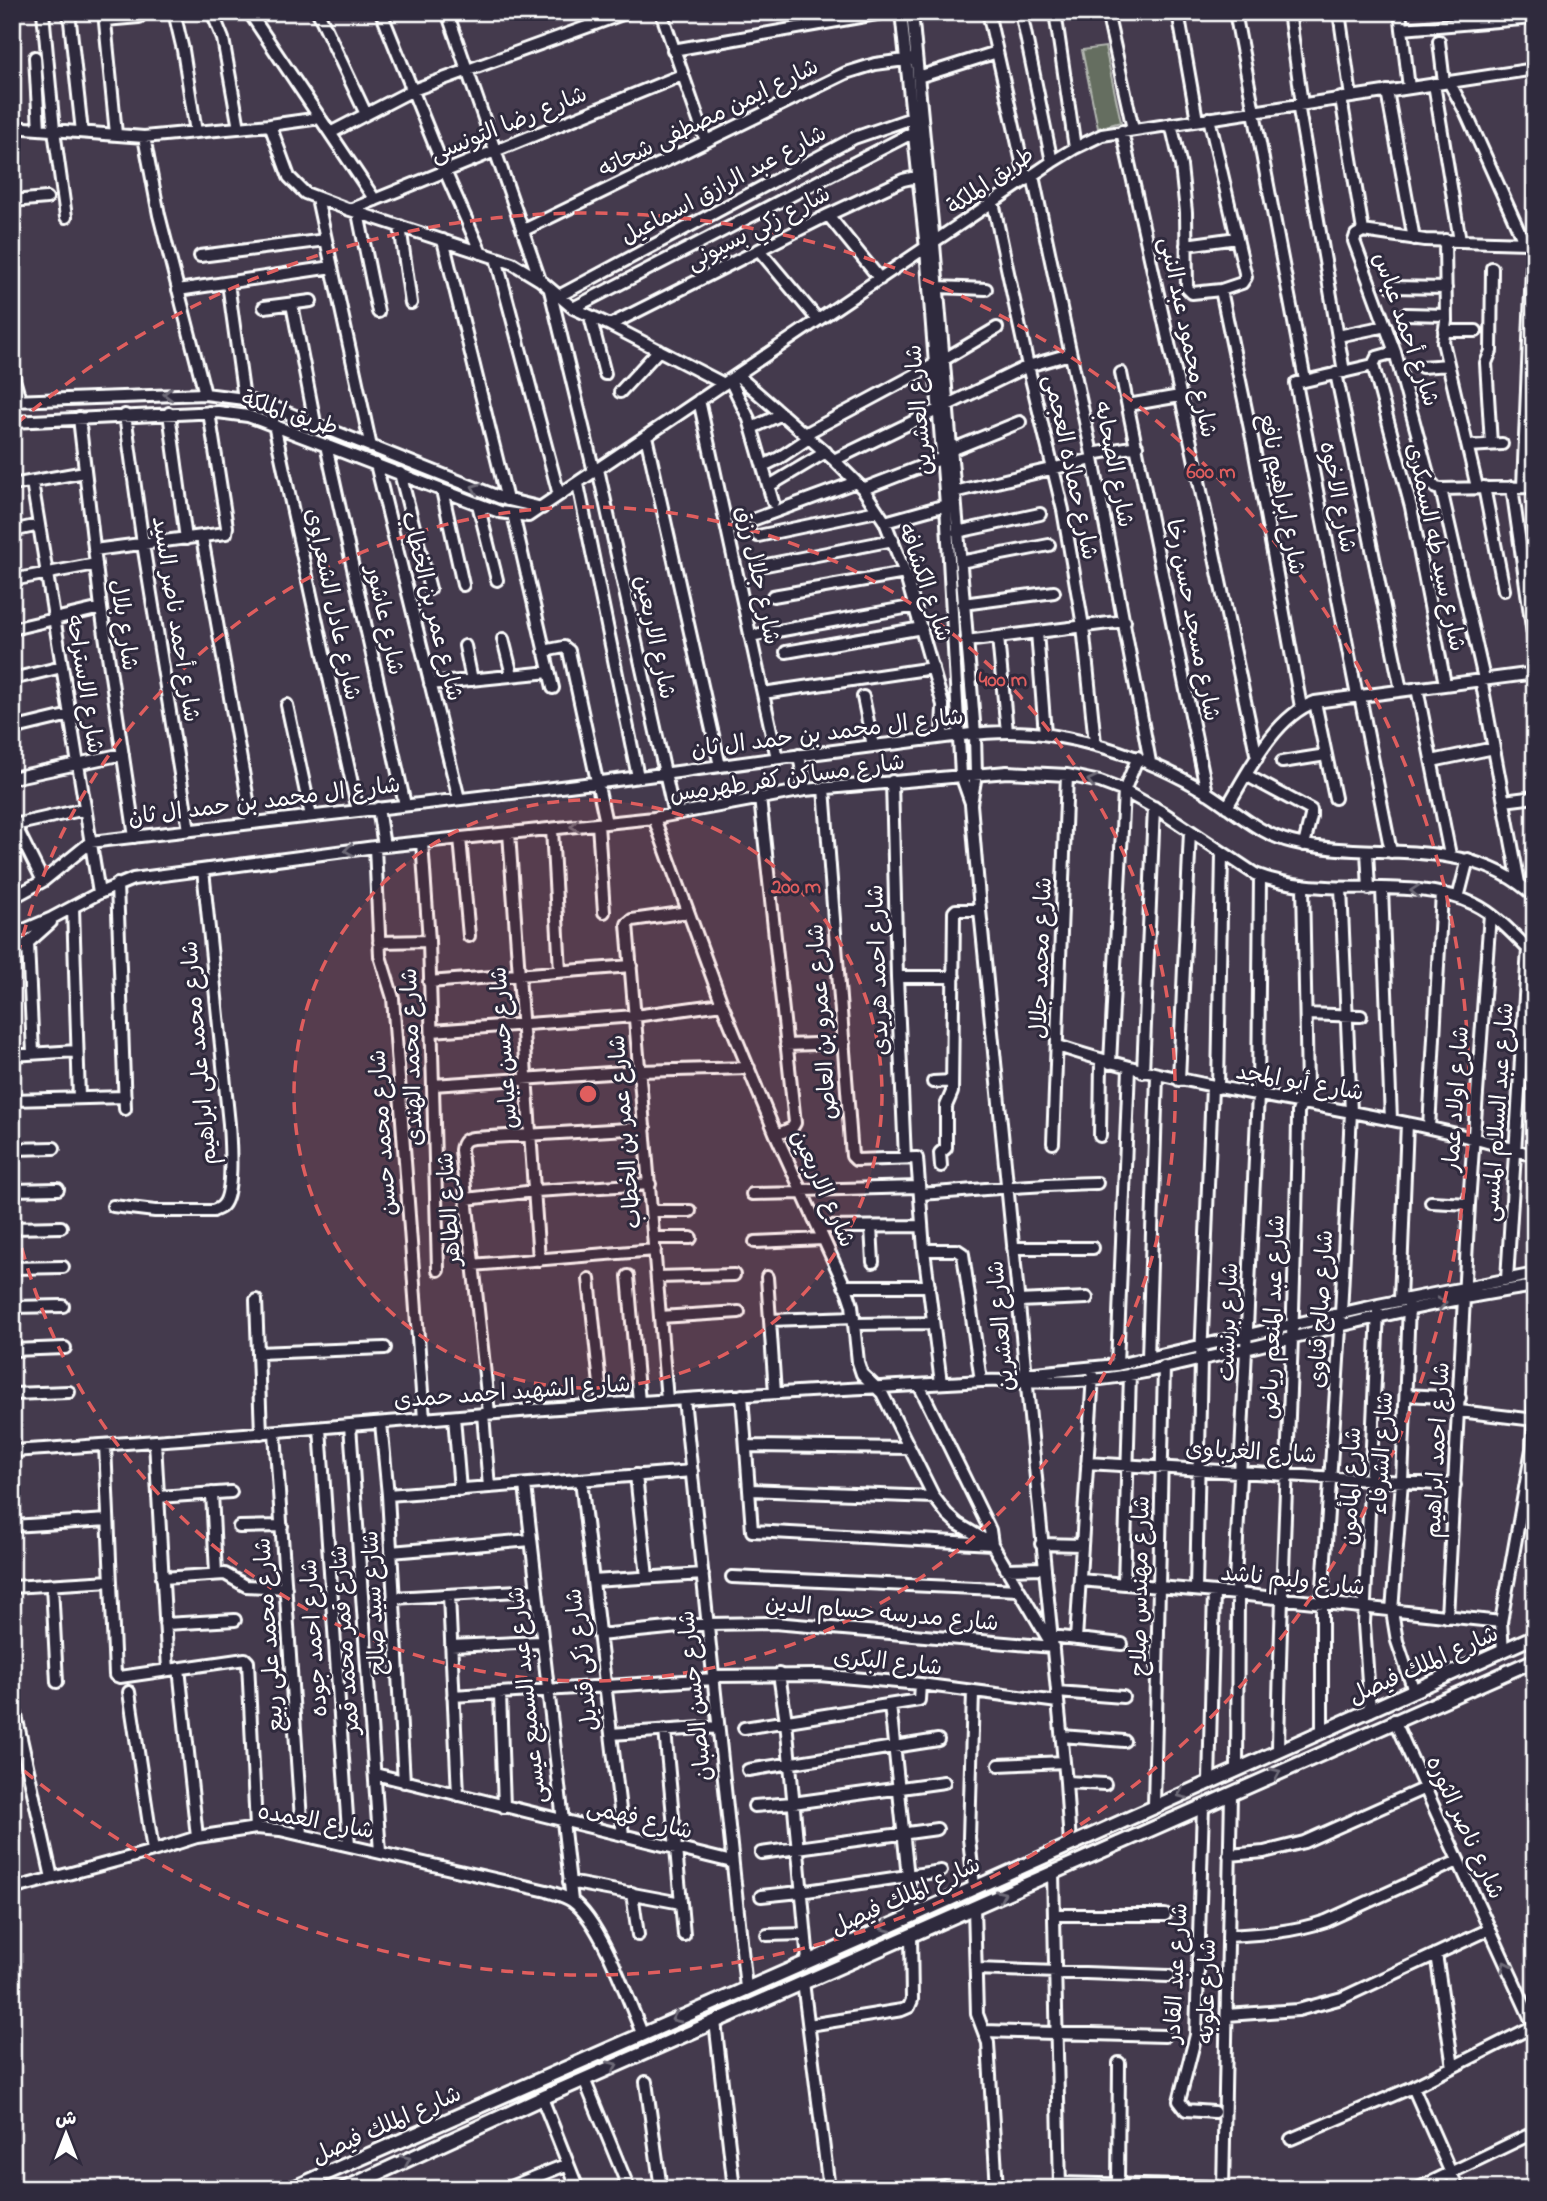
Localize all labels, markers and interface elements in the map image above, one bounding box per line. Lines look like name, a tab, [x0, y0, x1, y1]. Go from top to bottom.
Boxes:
street label: شارع ايمن مصطفى شحاته	[593, 51, 825, 187]
street label: شارع رضا التونسى	[425, 79, 593, 172]
street label: شارع عبد الرازق اسماعيل	[615, 118, 833, 255]
street label: طريق الملكة	[941, 140, 1042, 224]
street label: شارع زكي بسيونى	[681, 179, 838, 282]
street label: شارع محمود عبد النبى	[1149, 234, 1224, 441]
street label: شارع أحمد عباس	[1363, 248, 1446, 411]
street label: شارع العشرين	[898, 343, 943, 477]
street label: شارع حماده العجمى	[1034, 372, 1105, 563]
street label: طريق الملكة	[236, 383, 342, 446]
one-way arrow	[162, 387, 173, 402]
street label: شارع الصحابه	[1084, 398, 1141, 531]
street label: شارع ابراهيم نافع	[1249, 411, 1312, 578]
street label: شارع الاخوه	[1310, 439, 1364, 556]
street label: شارع سيد طه السمكرى	[1396, 440, 1473, 655]
text: 600 m	[1187, 458, 1235, 488]
one-way arrow	[471, 483, 483, 497]
street label: شارع جلال رزق	[726, 503, 787, 648]
street label: شارع عادل الشعراوى	[295, 505, 368, 704]
street label: شارع عمر بن الخطاب	[391, 508, 470, 705]
street label: شارع أحمد ناصر السيد	[142, 514, 207, 725]
street label: شارع مسجد حسن رخا	[1156, 517, 1227, 724]
street label: شارع الكشافه	[888, 519, 959, 646]
street label: شارع عاشور	[355, 561, 411, 678]
street label: شارع الاربعين	[624, 572, 683, 703]
street label: شارع بلال	[100, 578, 145, 673]
street label: شارع الاستراحه	[56, 613, 111, 756]
text: 400 m	[979, 666, 1027, 696]
street label: شارع ال محمد بن حمد ال ثان	[689, 701, 965, 768]
street label: شارع مساكن كفر طهرمس	[668, 747, 907, 812]
street label: شارع ال محمد بن حمد ال ثان	[126, 769, 402, 836]
one-way arrow	[1086, 774, 1098, 789]
one-way arrow	[569, 819, 581, 834]
one-way arrow	[343, 843, 355, 858]
text: 200 m	[770, 873, 821, 903]
street label: شارع محمد جلال	[1023, 876, 1062, 1040]
street label: شارع احمد هريدى	[860, 884, 899, 1056]
one-way arrow	[1409, 884, 1420, 899]
street label: شارع عمرو بن العاص	[800, 923, 847, 1121]
street label: شارع محمد على ابراهيم	[174, 939, 227, 1166]
street label: شارع حسن عباس	[483, 966, 528, 1130]
street label: شارع محمد الهندى	[394, 967, 433, 1146]
street label: شارع عبد السلام المنسى	[1475, 1001, 1524, 1223]
street label: شارع اولاد عمار	[1436, 1025, 1479, 1174]
street label: شارع عمر بن الخطاب	[602, 1033, 651, 1230]
street label: شارع محمد حسن	[362, 1049, 407, 1217]
street label: شارع أبو المجد	[1233, 1056, 1366, 1111]
centre of rings	[576, 1082, 600, 1106]
street label: شارع الاربعين	[781, 1125, 862, 1253]
street label: شارع الطاهر	[430, 1151, 471, 1269]
street label: شارع عبد المنعم رياض	[1254, 1214, 1295, 1420]
street label: شارع صالح قناوى	[1302, 1229, 1343, 1389]
street label: شارع العشرين	[980, 1259, 1025, 1393]
street label: شارع برنشت	[1211, 1262, 1248, 1382]
one-way arrow	[1436, 1296, 1448, 1311]
street label: شارع احمد ابراهيم	[1417, 1361, 1460, 1539]
street label: شارع الشهيد احمد حمدى	[393, 1369, 632, 1418]
street label: شارع الشرفاء	[1364, 1391, 1403, 1515]
street label: شارع المأمون	[1334, 1426, 1371, 1546]
street label: شارع الغرباوى	[1184, 1434, 1317, 1473]
street label: شارع مهندس صلاح	[1123, 1495, 1160, 1677]
street label: شارع سيد صالح	[355, 1530, 396, 1676]
street label: شارع محمد على ربيع	[247, 1536, 294, 1733]
street label: شارع قمر محمد قمر	[323, 1544, 370, 1737]
street label: شارع وليم ناشد	[1219, 1557, 1367, 1605]
street label: شارع احمد جوده	[294, 1558, 337, 1718]
street label: شارع عبد السميع عيسى	[501, 1585, 556, 1805]
street label: شارع زكى قنديل	[558, 1586, 609, 1733]
street label: شارع مدرسه حسام الدين	[764, 1588, 1000, 1641]
street label: شارع حسن الصبان	[671, 1609, 722, 1783]
street label: شارع الملك فيصل	[1344, 1618, 1504, 1714]
street label: شارع البكرى	[832, 1641, 944, 1686]
street label: شارع ناصر الثوره	[1416, 1751, 1511, 1905]
one-way arrow	[1269, 1767, 1281, 1781]
one-way arrow	[1176, 1786, 1189, 1800]
street label: شارع فهمى	[583, 1791, 696, 1850]
street label: شارع العمده	[255, 1796, 376, 1849]
street label: شارع الملك فيصل	[826, 1849, 986, 1945]
one-way arrow	[994, 1889, 1006, 1903]
street label: شارع عبد القادر	[1157, 1902, 1198, 2046]
one-way arrow	[879, 1919, 891, 1933]
street label: شارع علوبه	[1191, 1938, 1226, 2044]
one-way arrow	[1500, 1960, 1514, 1973]
one-way arrow	[671, 2010, 683, 2024]
one-way arrow	[606, 2060, 619, 2074]
street label: شارع الملك فيصل	[307, 2078, 467, 2174]
north arrow	[32, 2100, 102, 2170]
text: ش	[56, 2106, 77, 2133]
one-way arrow	[399, 2154, 411, 2168]

